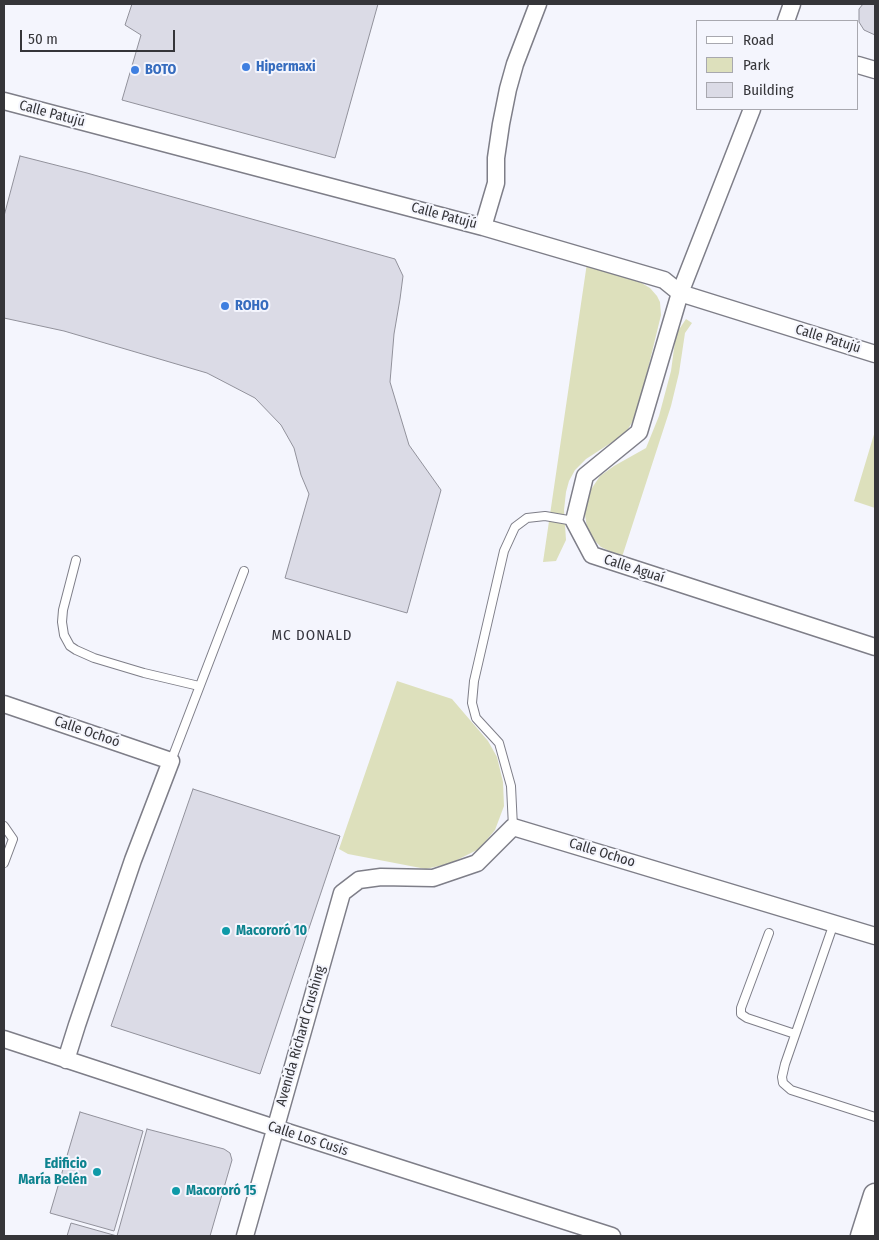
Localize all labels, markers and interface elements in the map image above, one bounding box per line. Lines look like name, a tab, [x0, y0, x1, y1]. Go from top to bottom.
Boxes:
scale bar	[22, 20, 178, 52]
legend	[696, 20, 859, 110]
text: 50 m	[28, 30, 58, 48]
text: Road	[743, 31, 774, 49]
text: Park	[743, 56, 770, 74]
place label: Hipermaxi	[256, 59, 316, 75]
marker: Hipermaxi	[240, 61, 252, 73]
place label: BOTO	[145, 62, 176, 78]
marker: BOTO	[129, 64, 141, 76]
text: Building	[743, 81, 794, 99]
street label: Calle Patujú	[17, 97, 87, 131]
street label: Calle Patujú	[409, 199, 479, 233]
place label: ROHO	[235, 298, 269, 314]
marker: ROHO	[219, 300, 231, 312]
street label: Calle Patujú	[793, 321, 863, 357]
street label: Calle Aguaí	[602, 551, 666, 587]
district label: MC DONALD	[270, 627, 354, 645]
street label: Calle Ochoó	[52, 713, 122, 751]
street label: Calle Ochoo	[567, 835, 637, 871]
place label: Macororó 10	[236, 923, 307, 939]
marker: Macororó 10	[220, 925, 232, 937]
street label: Avenida Richard Crushing	[273, 964, 329, 1108]
street label: Calle Los Cusis	[266, 1118, 350, 1160]
place label: Edificio María Belén	[18, 1156, 87, 1188]
marker: Edificio María Belén	[91, 1166, 103, 1178]
place label: Macororó 15	[186, 1183, 256, 1199]
marker: Macororó 15	[170, 1185, 182, 1197]

